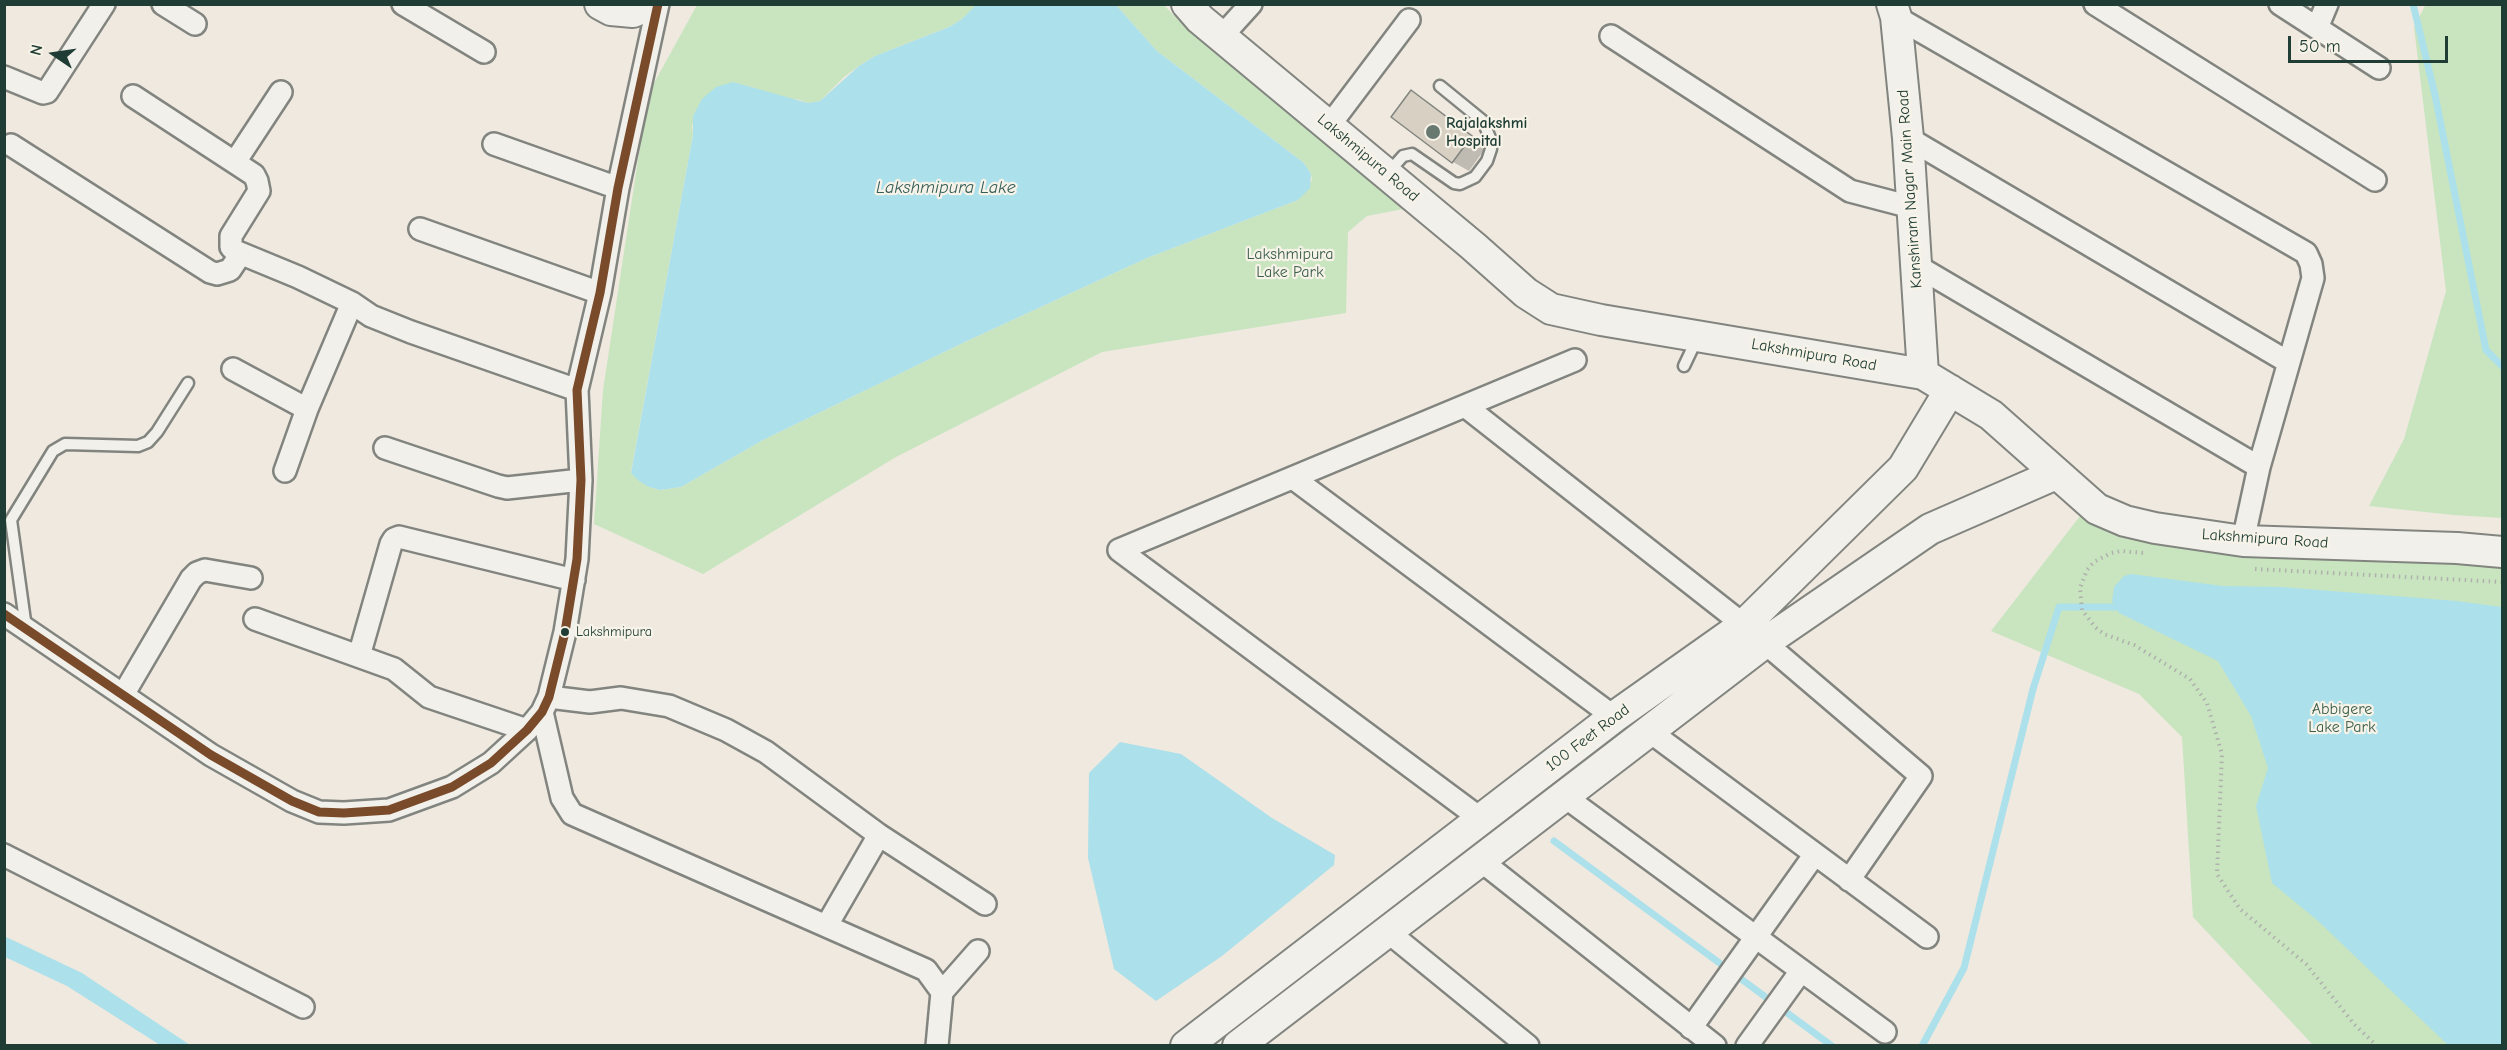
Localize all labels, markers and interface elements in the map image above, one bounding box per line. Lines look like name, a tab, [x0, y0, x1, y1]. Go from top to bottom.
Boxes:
north arrow	[24, 24, 84, 84]
scale bar	[2291, 24, 2452, 62]
text: 50 m	[2299, 36, 2341, 57]
text: N	[27, 43, 46, 57]
street label: Kanshiram Nagar Main Road	[1893, 89, 1927, 289]
street label: Lakshmipura Road	[1313, 110, 1423, 206]
place label: Rajalakshmi Hospital	[1446, 113, 1527, 151]
marker: Rajalakshmi Hospital	[1424, 123, 1442, 141]
water label: Lakshmipura Lake	[876, 177, 1016, 199]
park label: Lakshmipura Lake Park	[1247, 244, 1333, 282]
street label: Lakshmipura Road	[1750, 335, 1878, 375]
street label: Lakshmipura Road	[2201, 525, 2329, 553]
place label: Lakshmipura	[576, 624, 652, 640]
marker: Lakshmipura	[559, 626, 571, 638]
park label: Abbigere Lake Park	[2308, 699, 2376, 737]
street label: 100 Feet Road	[1542, 700, 1634, 776]

